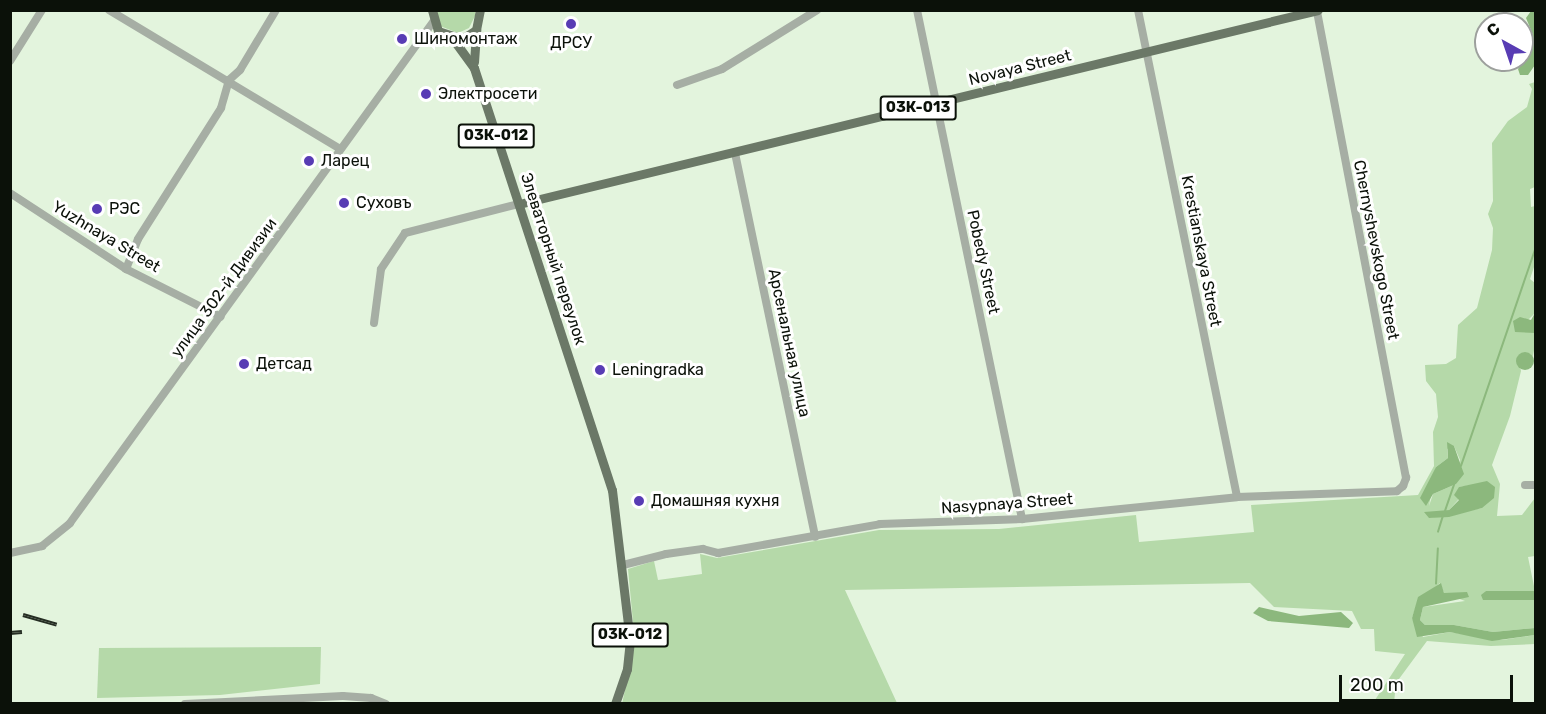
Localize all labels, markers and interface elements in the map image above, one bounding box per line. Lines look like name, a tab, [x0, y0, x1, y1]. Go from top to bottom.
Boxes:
north arrow	[1474, 12, 1534, 72]
marker: ДРСУ	[564, 17, 578, 31]
text: С	[1483, 18, 1504, 40]
place label: Шиномонтаж	[414, 29, 518, 49]
marker: Шиномонтаж	[395, 32, 409, 46]
place label: ДРСУ	[550, 33, 592, 53]
street label: Novaya Street	[967, 46, 1073, 90]
place label: Электросети	[438, 84, 537, 104]
marker: Электросети	[419, 87, 433, 101]
road number: 03К-013	[879, 96, 957, 120]
road number: 03К-012	[457, 124, 535, 148]
place label: Ларец	[321, 151, 369, 171]
marker: Ларец	[302, 154, 316, 168]
street label: Chernyshevskogo Street	[1349, 158, 1403, 342]
street label: Элеваторный переулок	[516, 171, 590, 347]
street label: Krestianskaya Street	[1177, 174, 1225, 328]
place label: Суховъ	[356, 193, 411, 213]
marker: Суховъ	[337, 196, 351, 210]
street label: Yuzhnaya Street	[48, 197, 164, 277]
place label: РЭС	[109, 199, 140, 219]
marker: РЭС	[90, 202, 104, 216]
street label: Pobedy Street	[963, 208, 1003, 316]
street label: улица 302-й Дивизии	[167, 215, 281, 361]
street label: Арсенальная улица	[764, 267, 814, 419]
place label: Детсад	[256, 354, 312, 374]
marker: Детсад	[237, 357, 251, 371]
place label: Leningradka	[612, 360, 704, 380]
marker: Leningradka	[593, 363, 607, 377]
street label: Nasypnaya Street	[940, 490, 1074, 518]
place label: Домашняя кухня	[651, 491, 779, 511]
marker: Домашняя кухня	[632, 494, 646, 508]
road number: 03К-012	[591, 623, 669, 647]
scale bar	[1342, 663, 1516, 701]
text: 200 m	[1350, 674, 1404, 696]

